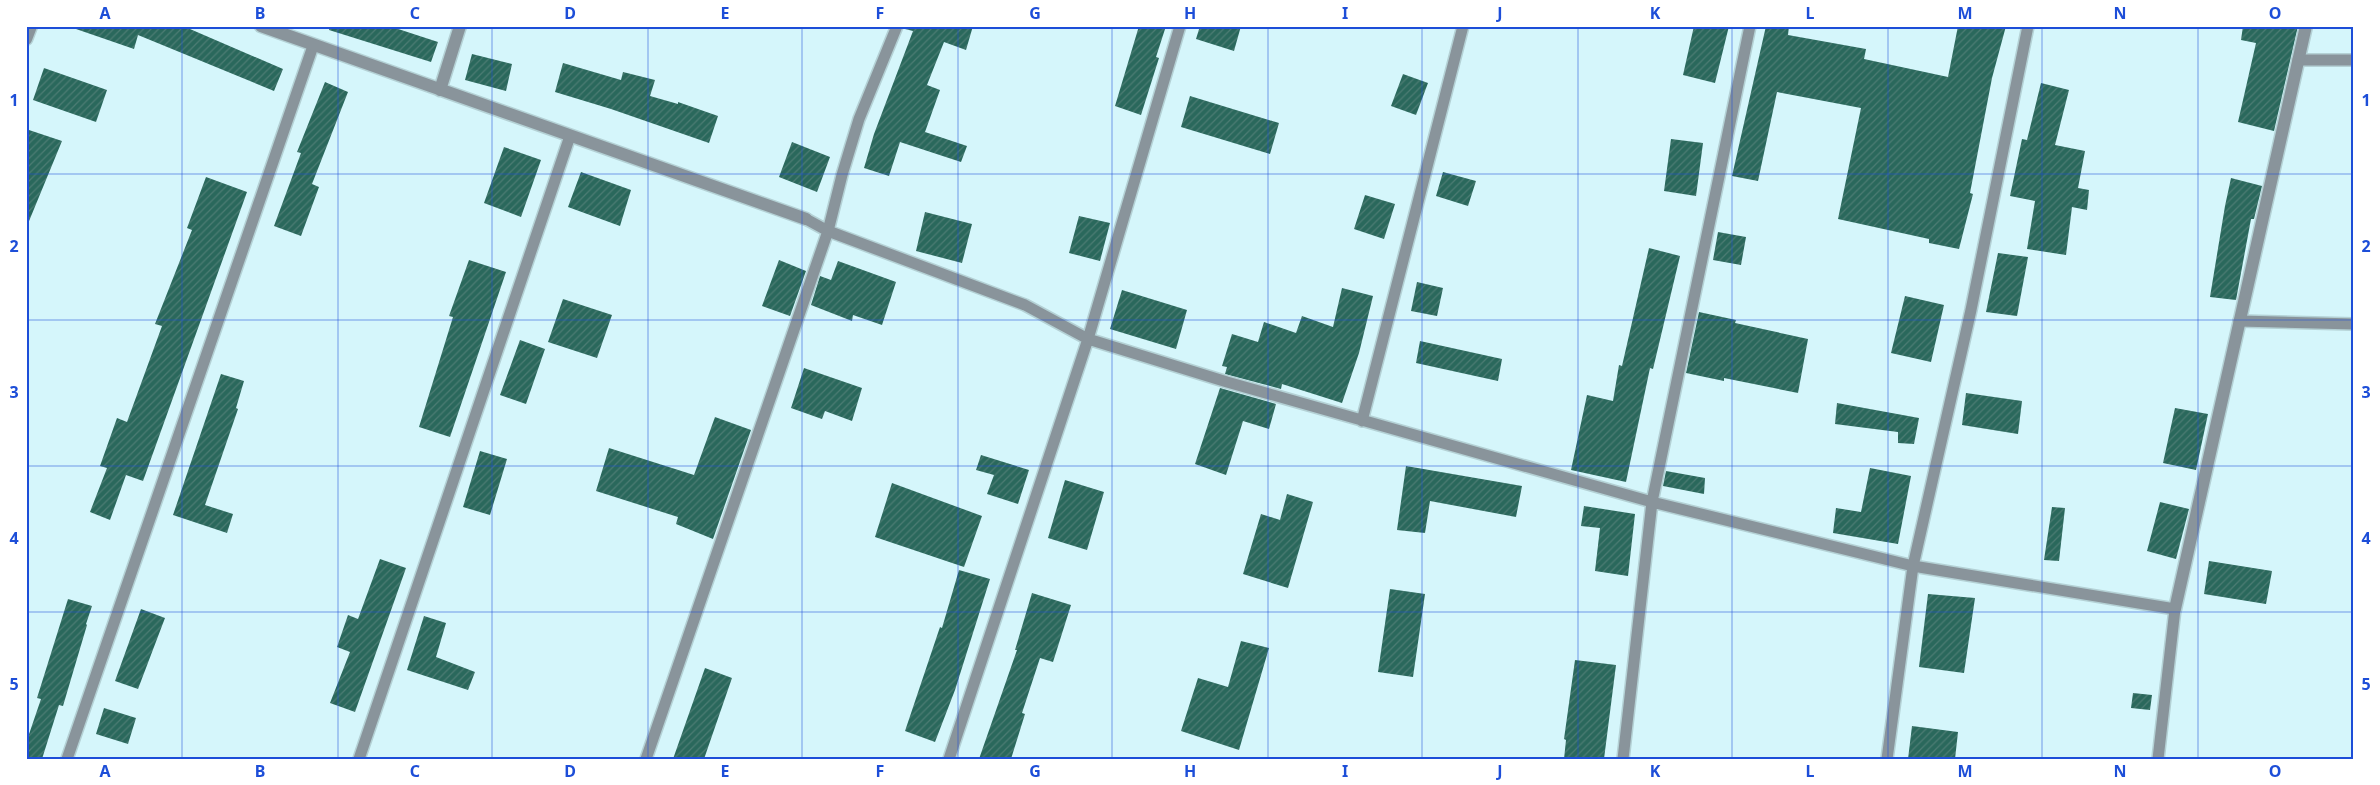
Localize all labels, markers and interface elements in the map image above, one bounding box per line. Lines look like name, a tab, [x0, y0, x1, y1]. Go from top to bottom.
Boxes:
text: A	[99, 2, 111, 24]
text: B	[255, 2, 265, 24]
text: C	[410, 2, 420, 24]
text: D	[564, 2, 576, 24]
text: E	[721, 2, 730, 24]
text: F	[876, 2, 884, 24]
text: G	[1029, 2, 1041, 24]
text: H	[1184, 2, 1196, 24]
text: I	[1342, 2, 1348, 24]
text: J	[1495, 2, 1503, 24]
text: K	[1650, 2, 1661, 24]
text: L	[1806, 2, 1815, 24]
text: M	[1957, 2, 1973, 24]
text: N	[2113, 2, 2127, 24]
text: O	[2269, 2, 2281, 24]
text: 1	[9, 89, 19, 111]
text: 1	[2361, 89, 2371, 111]
text: 2	[9, 235, 19, 257]
text: 2	[2361, 235, 2371, 257]
text: 3	[9, 381, 19, 403]
text: 3	[2361, 381, 2371, 403]
text: 4	[9, 527, 19, 549]
text: 4	[2361, 527, 2371, 549]
text: 5	[9, 673, 19, 695]
text: 5	[2361, 673, 2371, 695]
text: A	[99, 760, 111, 782]
text: B	[255, 760, 265, 782]
text: C	[410, 760, 420, 782]
text: D	[564, 760, 576, 782]
text: E	[721, 760, 730, 782]
text: F	[876, 760, 884, 782]
text: G	[1029, 760, 1041, 782]
text: H	[1184, 760, 1196, 782]
text: I	[1342, 760, 1348, 782]
text: J	[1495, 760, 1503, 782]
text: K	[1650, 760, 1661, 782]
text: L	[1806, 760, 1815, 782]
text: M	[1957, 760, 1973, 782]
text: N	[2113, 760, 2127, 782]
text: O	[2269, 760, 2281, 782]

